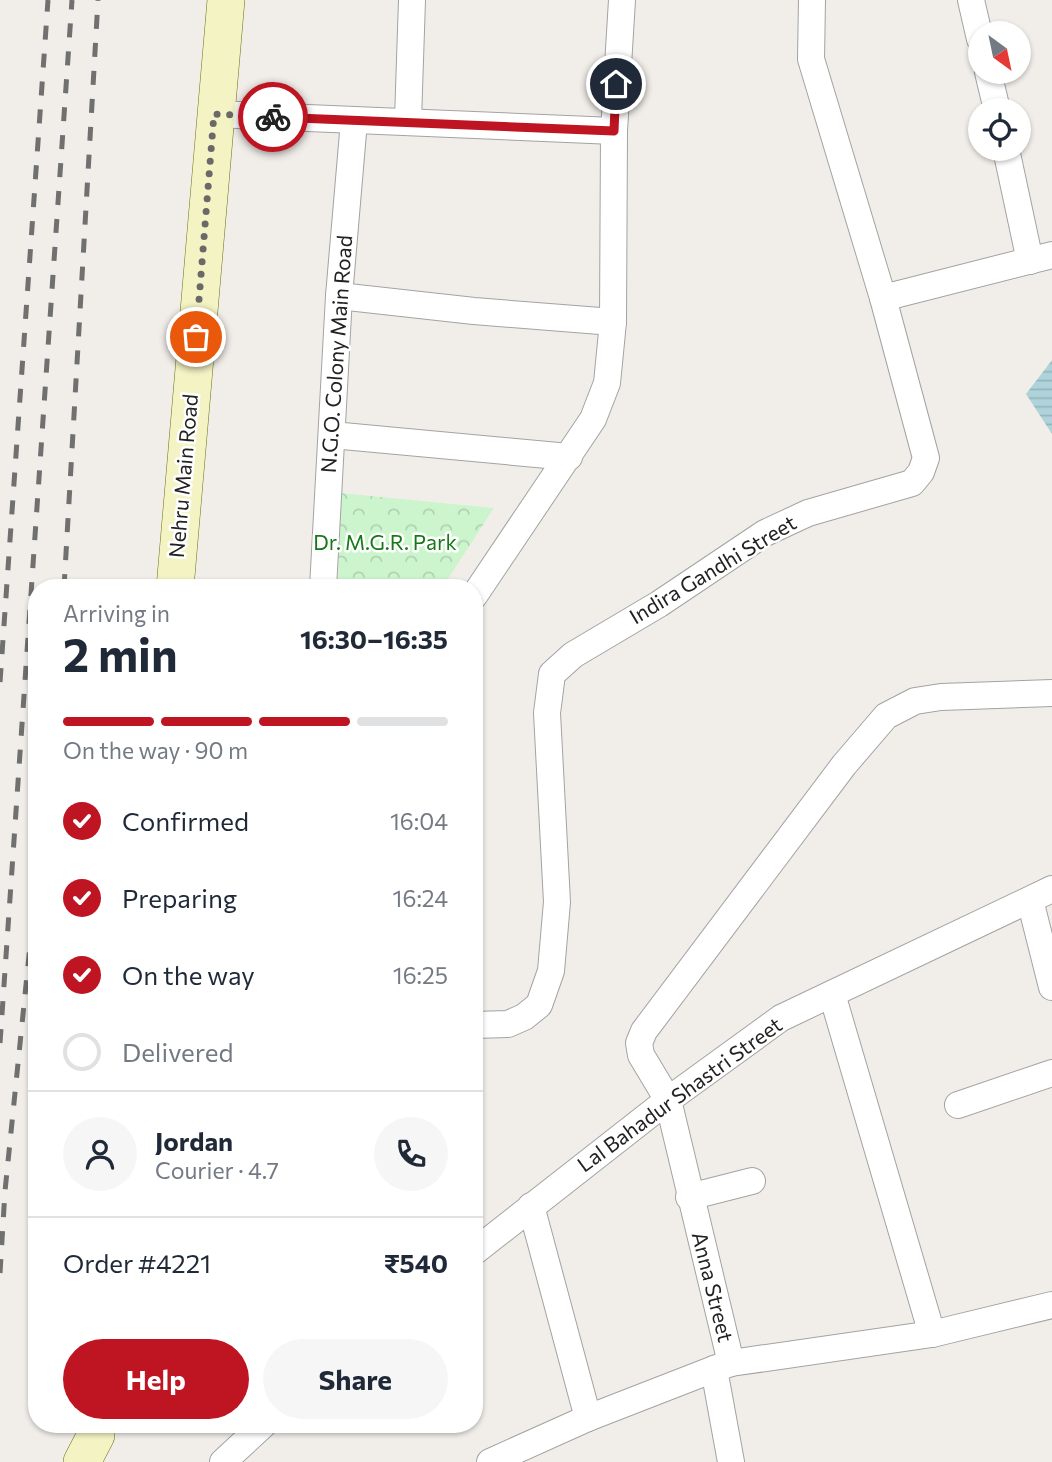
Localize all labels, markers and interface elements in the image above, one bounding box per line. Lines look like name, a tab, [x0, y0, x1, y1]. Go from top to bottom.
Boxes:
north arrow	[968, 21, 1031, 84]
map controls	[968, 21, 1031, 161]
pin	[586, 54, 646, 114]
icon: home	[597, 65, 635, 103]
courier	[238, 82, 308, 152]
icon: bike	[254, 98, 292, 136]
button: locate	[968, 98, 1031, 161]
street label: N.G.O. Colony Main Road	[315, 234, 356, 474]
pin	[166, 307, 226, 367]
icon: bag	[177, 318, 215, 356]
street label: Nehru Main Road	[163, 393, 202, 559]
street label: Indira Gandhi Street	[624, 509, 800, 628]
park label: Dr. M.G.R. Park	[313, 529, 457, 554]
text: Arriving in	[63, 599, 170, 627]
text: 16:30–16:35	[300, 623, 448, 654]
text: 2 min	[63, 625, 178, 681]
text: On the way · 90 m	[63, 736, 248, 764]
icon: check	[63, 802, 101, 840]
text: Confirmed	[122, 805, 249, 836]
text: 16:04	[390, 807, 448, 835]
icon: check	[63, 879, 101, 917]
text: Preparing	[122, 882, 237, 913]
text: 16:24	[393, 884, 448, 912]
icon: check	[63, 956, 101, 994]
text: On the way	[122, 959, 255, 990]
text: 16:25	[393, 961, 448, 989]
street label: Lal Bahadur Shastri Street	[572, 1011, 786, 1176]
text: Delivered	[122, 1036, 233, 1067]
button: person	[63, 1117, 137, 1191]
button: phone	[374, 1117, 448, 1191]
text: Jordan	[155, 1125, 233, 1156]
text: Courier · 4.7	[155, 1156, 279, 1184]
street label: Anna Street	[688, 1229, 739, 1344]
text: Order #4221	[63, 1247, 211, 1278]
text: ₹540	[384, 1247, 448, 1278]
button: Help	[63, 1339, 249, 1419]
button: Share	[263, 1339, 448, 1419]

